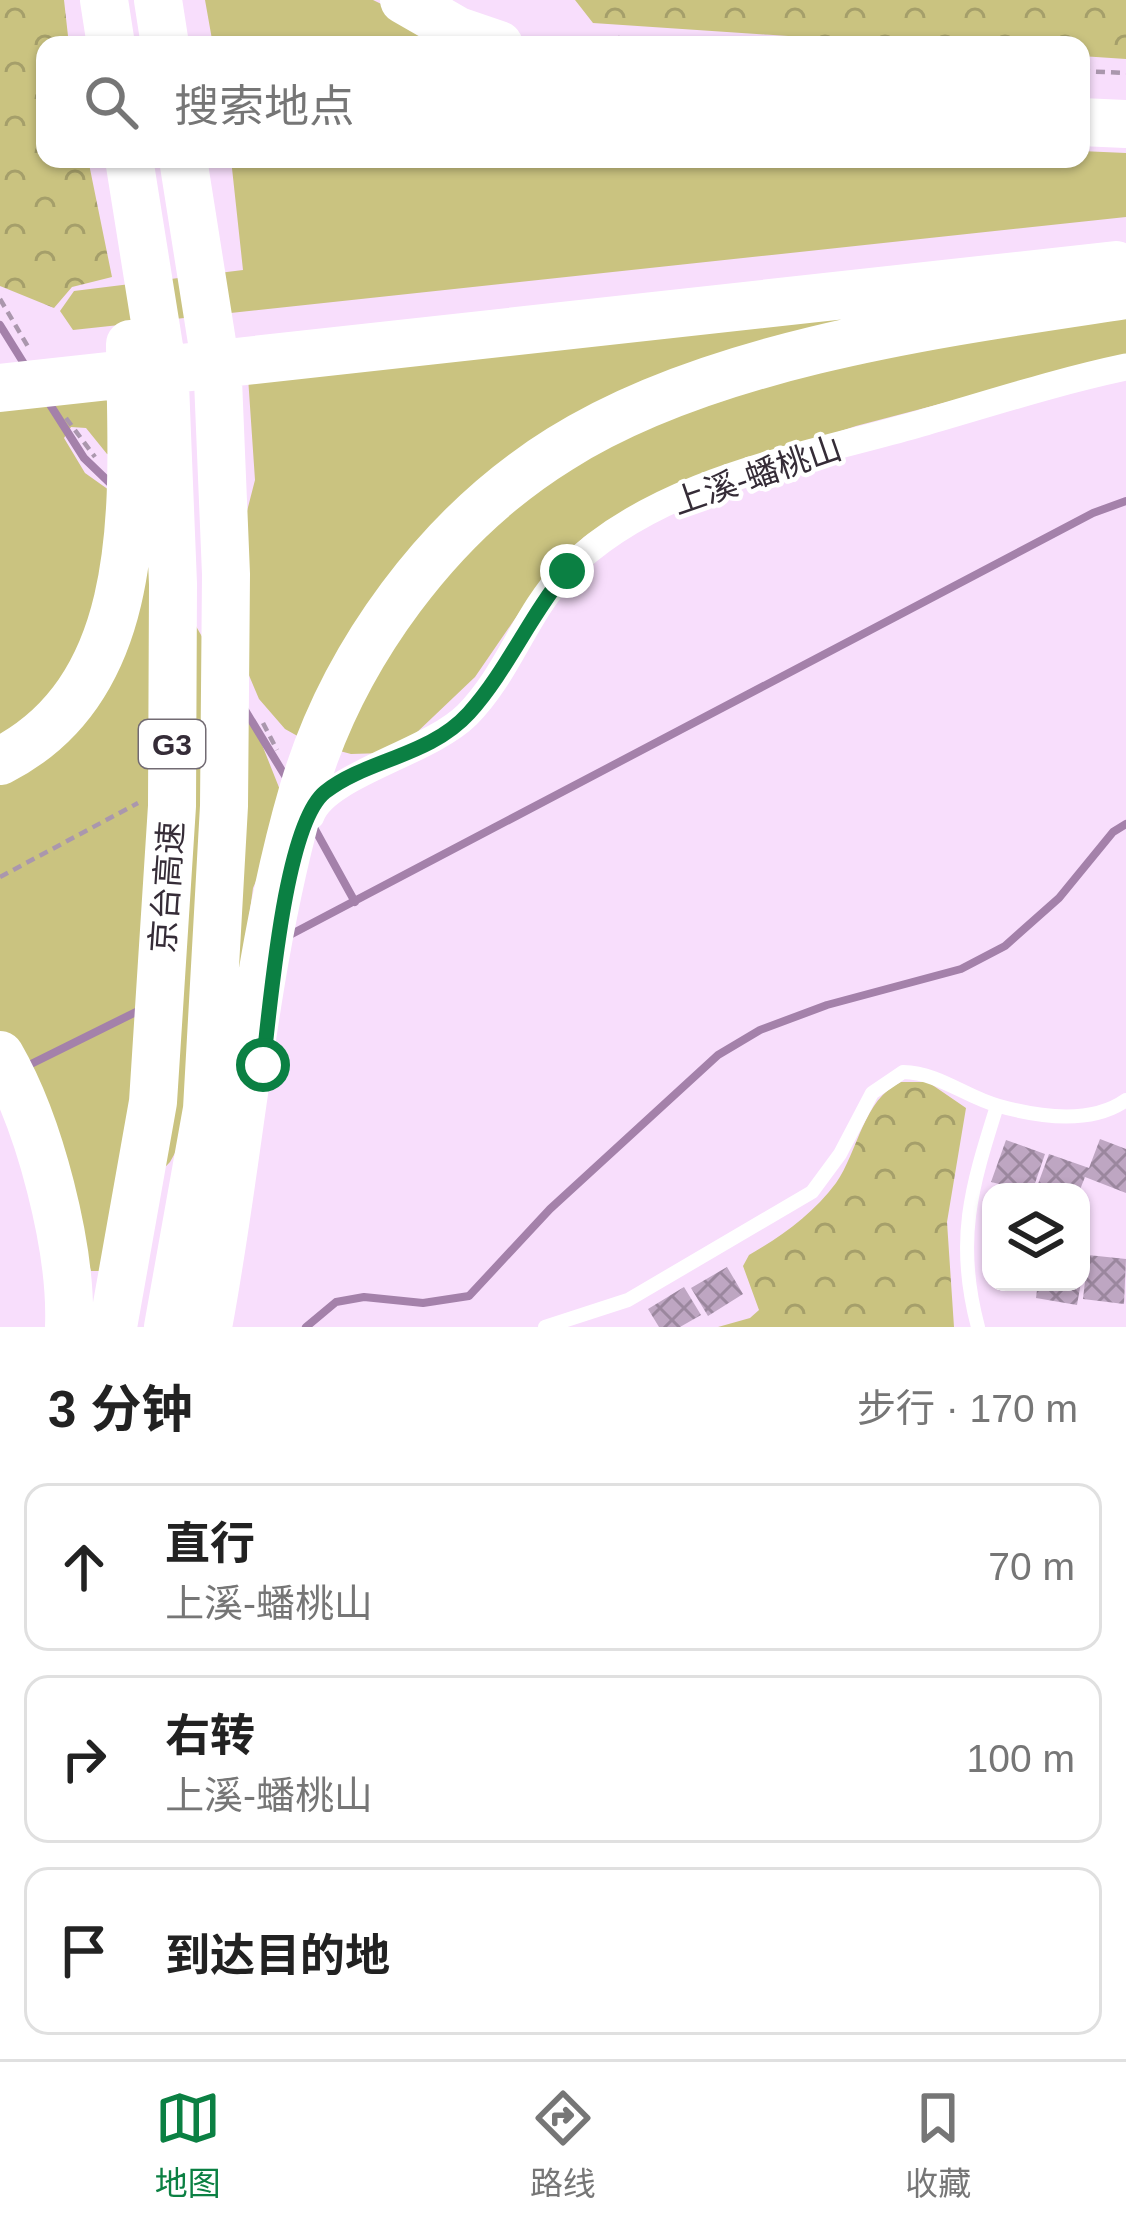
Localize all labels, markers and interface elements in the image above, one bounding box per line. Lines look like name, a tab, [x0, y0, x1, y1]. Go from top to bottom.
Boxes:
search box	[36, 36, 1090, 168]
icon: search	[78, 69, 144, 135]
text: 搜索地点	[174, 81, 354, 132]
street label: 上溪-蟠桃山	[668, 429, 846, 521]
route end	[540, 544, 594, 598]
road number: G3	[139, 720, 205, 768]
street label: 京台高速	[144, 820, 190, 954]
route start	[236, 1038, 290, 1092]
map controls	[982, 1183, 1090, 1291]
button: layers	[982, 1183, 1090, 1291]
text: 3 分钟	[48, 1381, 193, 1438]
text: 步行 · 170 m	[857, 1387, 1078, 1430]
text: 直行	[165, 1518, 255, 1569]
icon: ahead	[51, 1534, 117, 1600]
text: 70 m	[988, 1545, 1075, 1588]
text: 上溪-蟠桃山	[165, 1582, 373, 1625]
text: 右转	[165, 1710, 255, 1761]
icon: right	[51, 1726, 117, 1792]
text: 100 m	[967, 1737, 1075, 1780]
text: 上溪-蟠桃山	[165, 1774, 373, 1817]
icon: arrive	[51, 1918, 117, 1984]
text: 到达目的地	[165, 1930, 390, 1981]
tab: 地图	[155, 2085, 221, 2205]
tab: 路线	[530, 2085, 596, 2205]
tab: 收藏	[905, 2085, 971, 2205]

